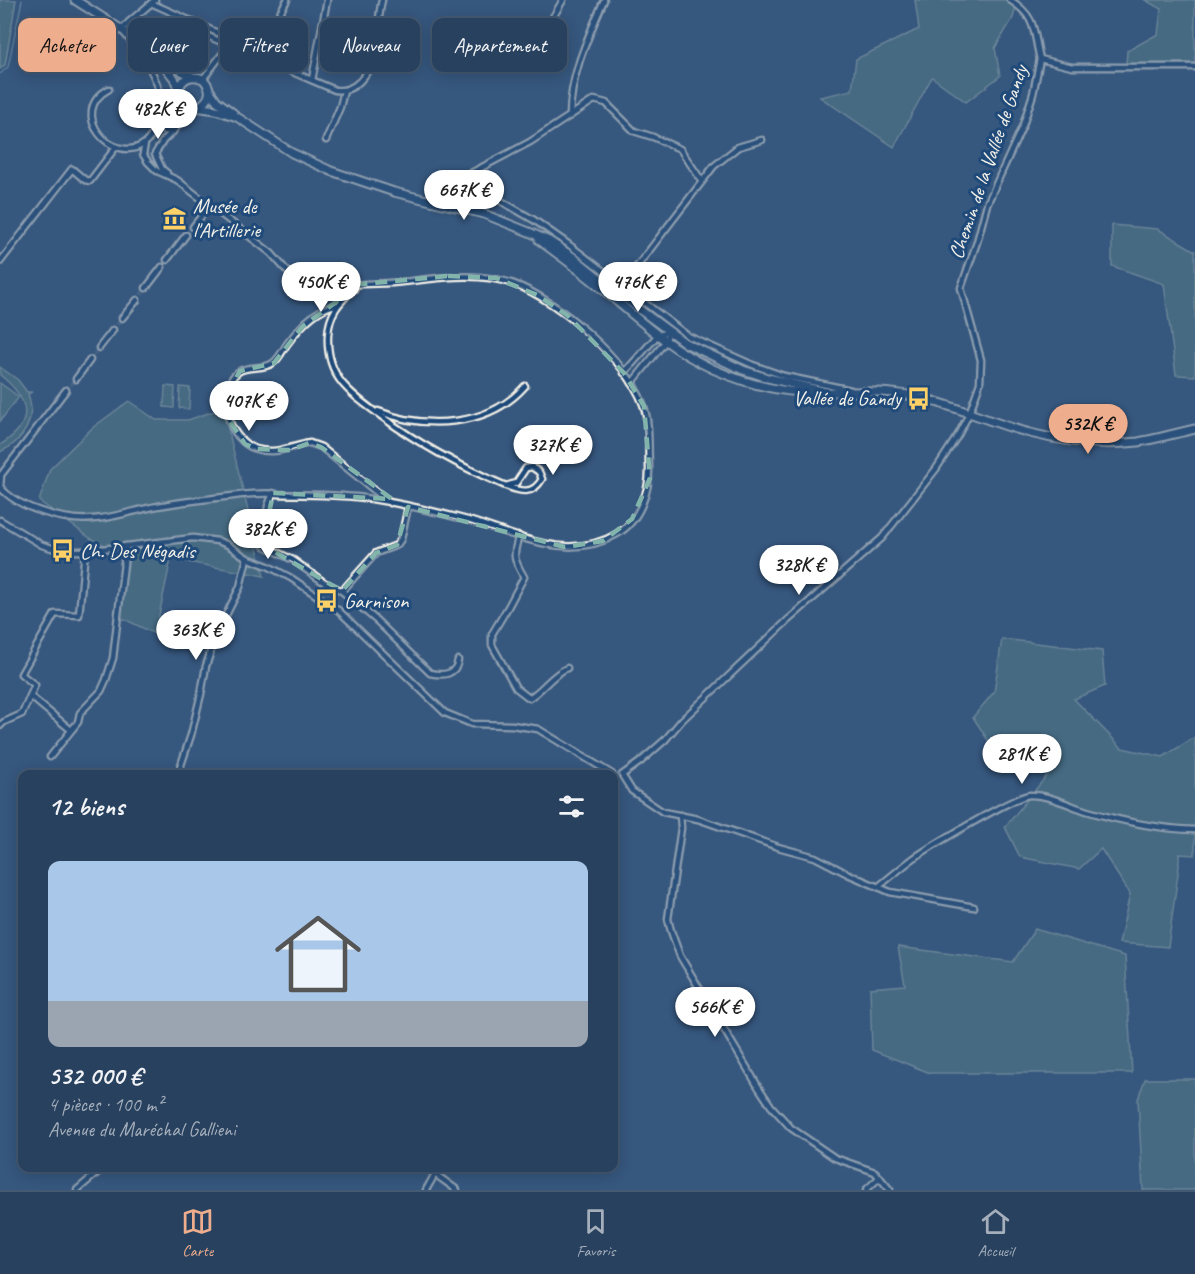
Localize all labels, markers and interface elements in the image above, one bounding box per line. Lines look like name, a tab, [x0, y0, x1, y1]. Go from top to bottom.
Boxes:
chip: Acheter	[18, 18, 116, 72]
chip: Louer	[128, 18, 208, 72]
chip: Filtres	[220, 18, 308, 72]
chip: Nouveau	[320, 18, 420, 72]
chip: Appartement	[432, 18, 567, 72]
street label: Chemin de la Vallée de Gandy	[943, 60, 1034, 262]
pin: 482K €	[109, 89, 207, 140]
text: 482K €	[133, 96, 184, 121]
pin: 667K €	[415, 170, 513, 221]
text: 667K €	[438, 177, 490, 202]
place label: Musée de l'Artillerie	[193, 193, 262, 243]
museum icon: Musée de l'Artillerie	[162, 205, 188, 231]
pin: 450K €	[272, 262, 370, 313]
pin: 476K €	[589, 262, 687, 313]
text: 450K €	[296, 269, 346, 294]
text: 476K €	[612, 269, 664, 294]
pin: 407K €	[200, 381, 298, 432]
place label: Vallée de Gandy	[793, 385, 903, 411]
bus stop icon: Vallée de Gandy	[906, 385, 932, 411]
text: 407K €	[224, 388, 274, 413]
pin: 532K €	[1039, 404, 1137, 455]
text: 532K €	[1063, 411, 1113, 436]
pin: 327K €	[504, 425, 602, 476]
text: 327K €	[528, 432, 578, 457]
pin: 382K €	[219, 509, 317, 560]
text: 382K €	[243, 516, 294, 541]
bus stop icon: Ch. Des Négadis	[49, 538, 75, 564]
place label: Ch. Des Négadis	[80, 538, 197, 564]
pin: 328K €	[750, 545, 848, 596]
text: 328K €	[774, 552, 825, 577]
bus stop icon: Garnison	[313, 588, 339, 614]
place label: Garnison	[344, 588, 409, 614]
pin: 363K €	[147, 610, 245, 661]
text: 363K €	[170, 617, 222, 642]
pin: 281K €	[973, 734, 1071, 785]
text: 281K €	[997, 741, 1048, 766]
text: 12 biens	[48, 790, 124, 823]
icon: filters	[555, 790, 588, 823]
icon: home	[264, 900, 372, 1008]
pin: 566K €	[666, 987, 764, 1038]
text: 566K €	[689, 994, 741, 1019]
text: 532 000 €	[48, 1059, 142, 1092]
text: 4 pièces · 100 m²	[48, 1092, 163, 1117]
text: Avenue du Maréchal Gallieni	[48, 1117, 236, 1142]
tab: Carte	[181, 1205, 214, 1261]
tab: Favoris	[577, 1205, 615, 1261]
tab: Accueil	[978, 1205, 1014, 1261]

